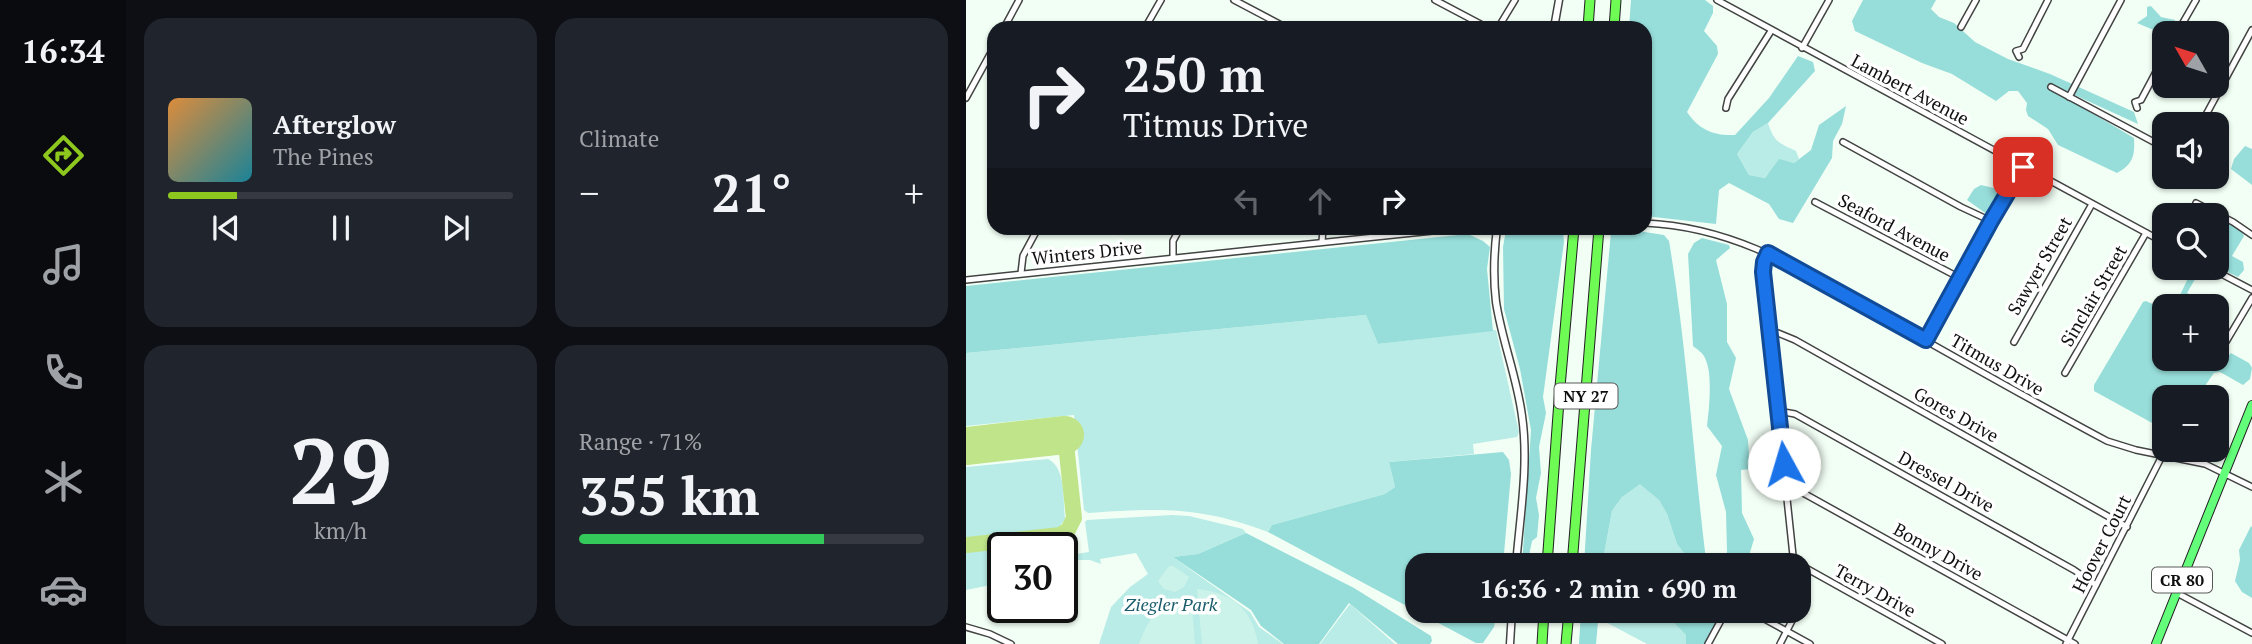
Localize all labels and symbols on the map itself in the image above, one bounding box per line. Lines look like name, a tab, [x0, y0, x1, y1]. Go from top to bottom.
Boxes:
north arrow	[2152, 21, 2230, 98]
street label: Lambert Avenue	[1847, 48, 1973, 130]
pin	[1993, 137, 2053, 197]
street label: Seaford Avenue	[1834, 188, 1955, 267]
street label: Sawyer Street	[2001, 212, 2077, 319]
street label: Winters Drive	[1031, 234, 1143, 270]
street label: Sinclair Street	[2054, 240, 2132, 351]
street label: Titmus Drive	[1946, 328, 2049, 401]
street label: Gores Drive	[1910, 381, 2003, 447]
road number: NY 27	[1554, 384, 1618, 408]
position arrow	[1747, 427, 1821, 501]
street label: Dressel Drive	[1894, 445, 1999, 517]
street label: Hoover Court	[2066, 490, 2136, 597]
street label: Bonny Drive	[1889, 517, 1988, 586]
speed limit sign: 30	[987, 532, 1078, 623]
street label: Terry Drive	[1830, 558, 1920, 622]
road number: CR 80	[2152, 568, 2212, 593]
park label: Ziegler Park	[1125, 592, 1218, 616]

